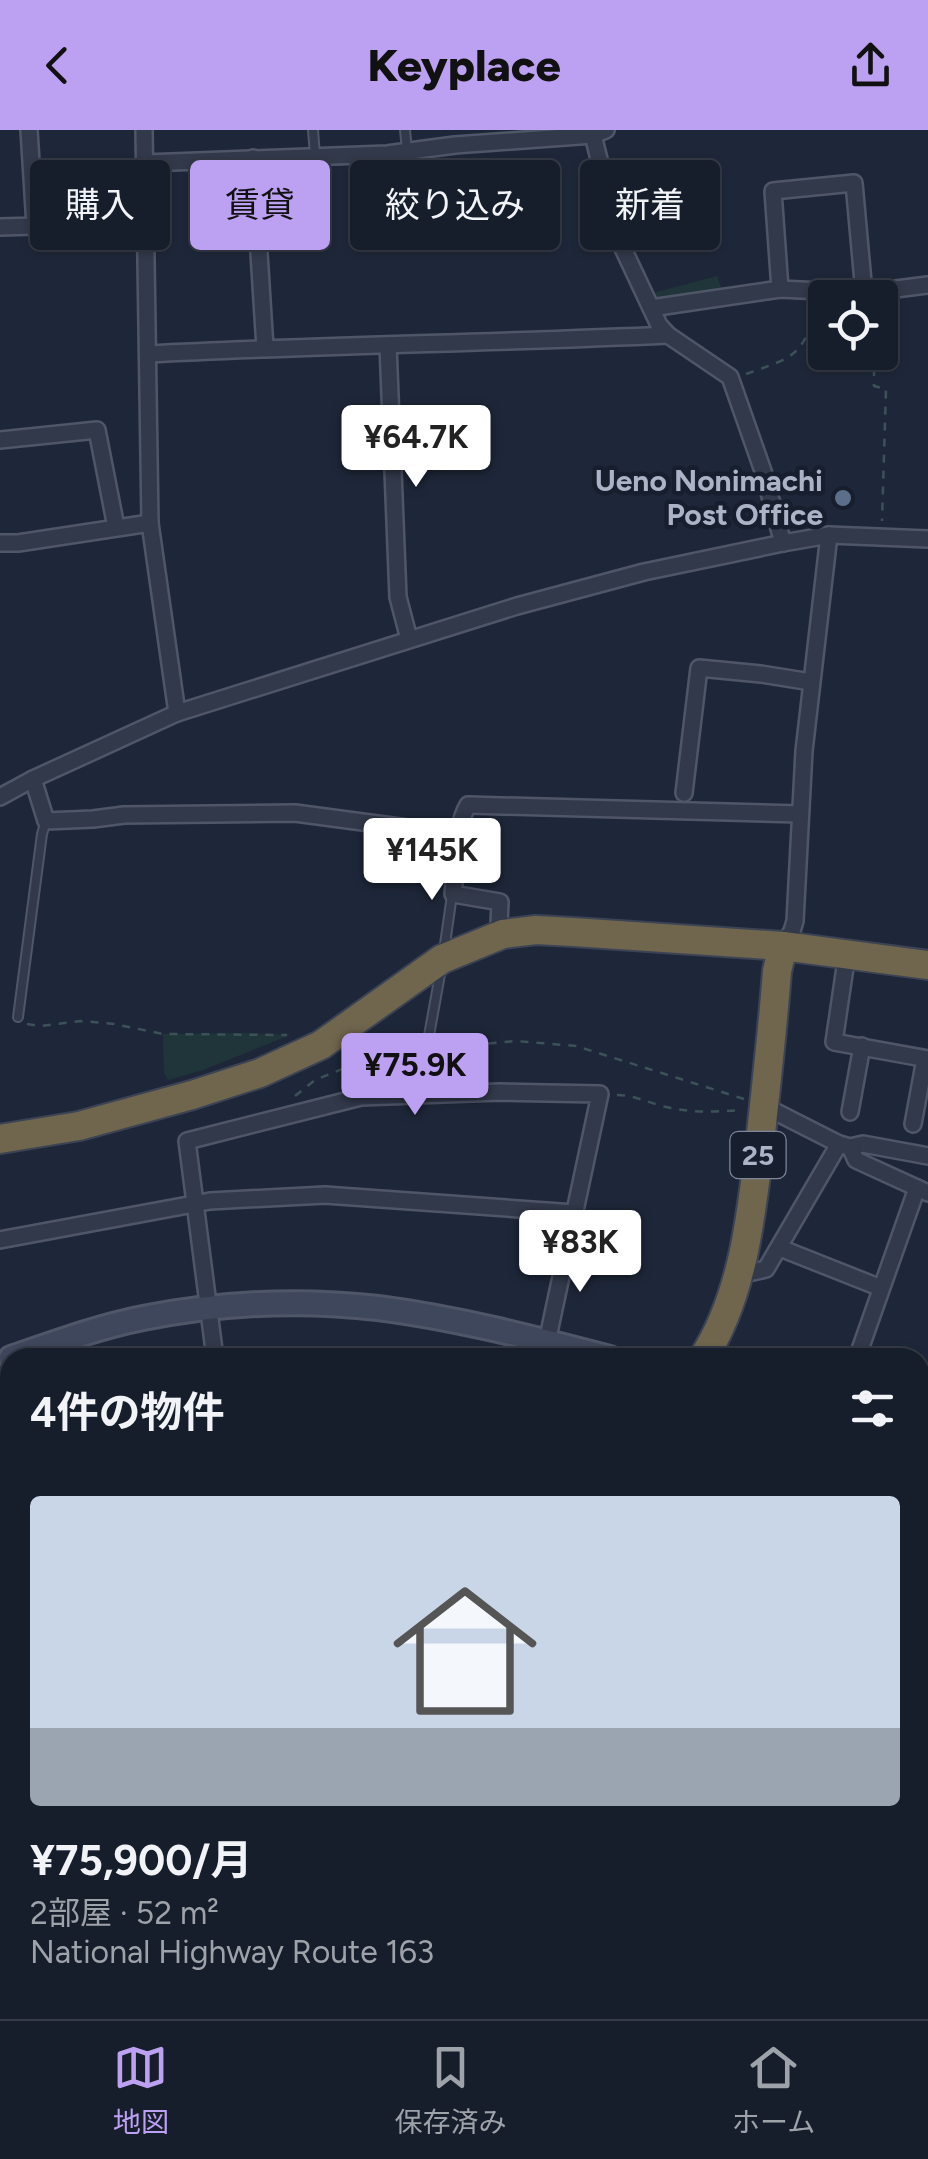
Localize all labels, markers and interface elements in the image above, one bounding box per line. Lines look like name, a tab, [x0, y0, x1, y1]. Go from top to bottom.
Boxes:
icon: back	[30, 38, 85, 93]
text: Keyplace	[367, 38, 561, 92]
icon: share	[843, 38, 898, 93]
chip: 購入	[30, 160, 170, 250]
chip: 賃貸	[190, 160, 330, 250]
chip: 絞り込み	[350, 160, 560, 250]
chip: 新着	[580, 160, 720, 250]
map controls	[808, 280, 898, 370]
button: locate	[808, 280, 898, 370]
pin: ¥64.7K	[335, 405, 497, 490]
text: ¥64.7K	[364, 418, 468, 456]
place label: Ueno Nonimachi Post Office	[595, 462, 823, 533]
marker: Ueno Nonimachi Post Office	[832, 487, 854, 509]
pin: ¥145K	[362, 818, 502, 903]
text: ¥145K	[386, 831, 478, 869]
pin: ¥75.9K	[334, 1033, 496, 1118]
text: ¥75.9K	[363, 1046, 467, 1084]
road number: 25	[730, 1132, 786, 1178]
pin: ¥83K	[521, 1210, 639, 1295]
text: ¥83K	[541, 1223, 619, 1261]
icon: filters	[845, 1381, 900, 1436]
text: 4件の物件	[30, 1387, 225, 1438]
icon: home	[375, 1561, 555, 1741]
text: ¥75,900/月	[30, 1835, 253, 1886]
text: 2部屋 · 52 m²	[30, 1894, 219, 1932]
text: National Highway Route 163	[30, 1933, 434, 1971]
tab: 地図	[113, 2040, 169, 2140]
tab: 保存済み	[394, 2040, 506, 2140]
tab: ホーム	[732, 2040, 815, 2140]

